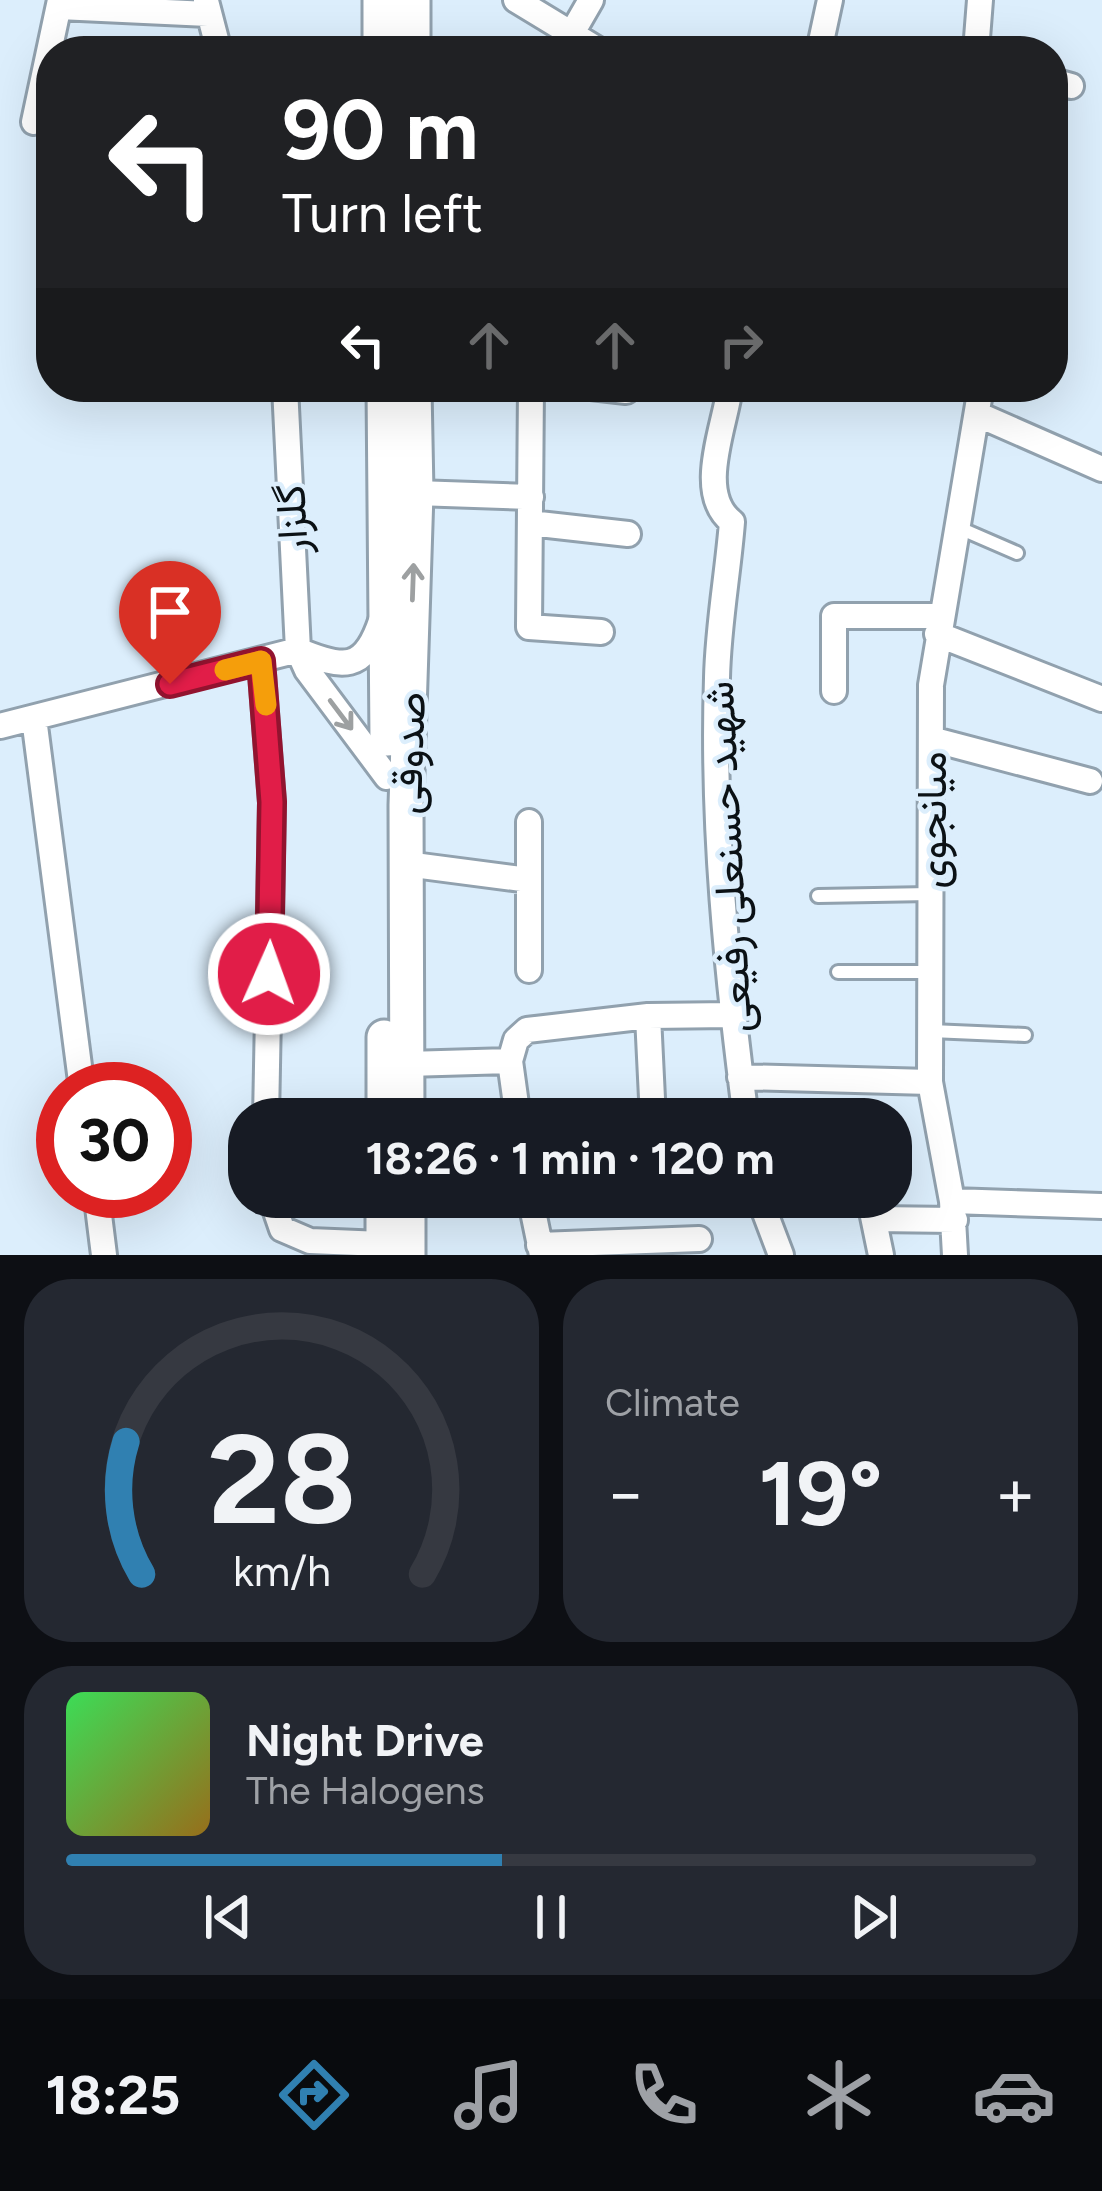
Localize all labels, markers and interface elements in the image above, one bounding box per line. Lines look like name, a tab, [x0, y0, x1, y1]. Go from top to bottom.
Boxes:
text: 90 m	[282, 79, 478, 180]
icon: left	[84, 84, 240, 240]
text: Turn left	[282, 181, 483, 246]
icon: left	[330, 312, 396, 378]
icon: ahead	[456, 312, 522, 378]
icon: ahead	[582, 312, 648, 378]
icon: right	[708, 312, 774, 378]
street label: گلزار	[264, 483, 320, 556]
pin	[119, 561, 221, 684]
one-way arrow	[402, 563, 425, 602]
icon: arrive	[137, 579, 203, 645]
street label: شهید حسنعلی رفیعی	[693, 680, 763, 1034]
street label: صدوقی	[381, 691, 436, 815]
one-way arrow	[327, 698, 353, 731]
street label: میانجوی	[906, 751, 957, 889]
position arrow	[206, 911, 332, 1037]
speed limit sign: 30	[36, 1062, 192, 1218]
text: 18:26 · 1 min · 120 m	[366, 1131, 774, 1185]
text: Climate	[605, 1379, 740, 1426]
text: 28	[207, 1404, 356, 1554]
text: 19°	[758, 1439, 883, 1548]
text: −	[605, 1453, 646, 1533]
text: +	[995, 1453, 1036, 1533]
text: km/h	[233, 1544, 330, 1596]
text: Night Drive	[246, 1713, 484, 1767]
text: The Halogens	[246, 1767, 485, 1814]
icon: previous	[195, 1884, 261, 1950]
icon: pause	[518, 1884, 584, 1950]
icon: next	[841, 1884, 907, 1950]
icon: directions	[272, 2053, 356, 2137]
icon: music	[447, 2053, 531, 2137]
icon: phone	[622, 2053, 706, 2137]
icon: climate	[797, 2053, 881, 2137]
icon: car	[972, 2053, 1056, 2137]
text: 18:25	[46, 2063, 180, 2128]

